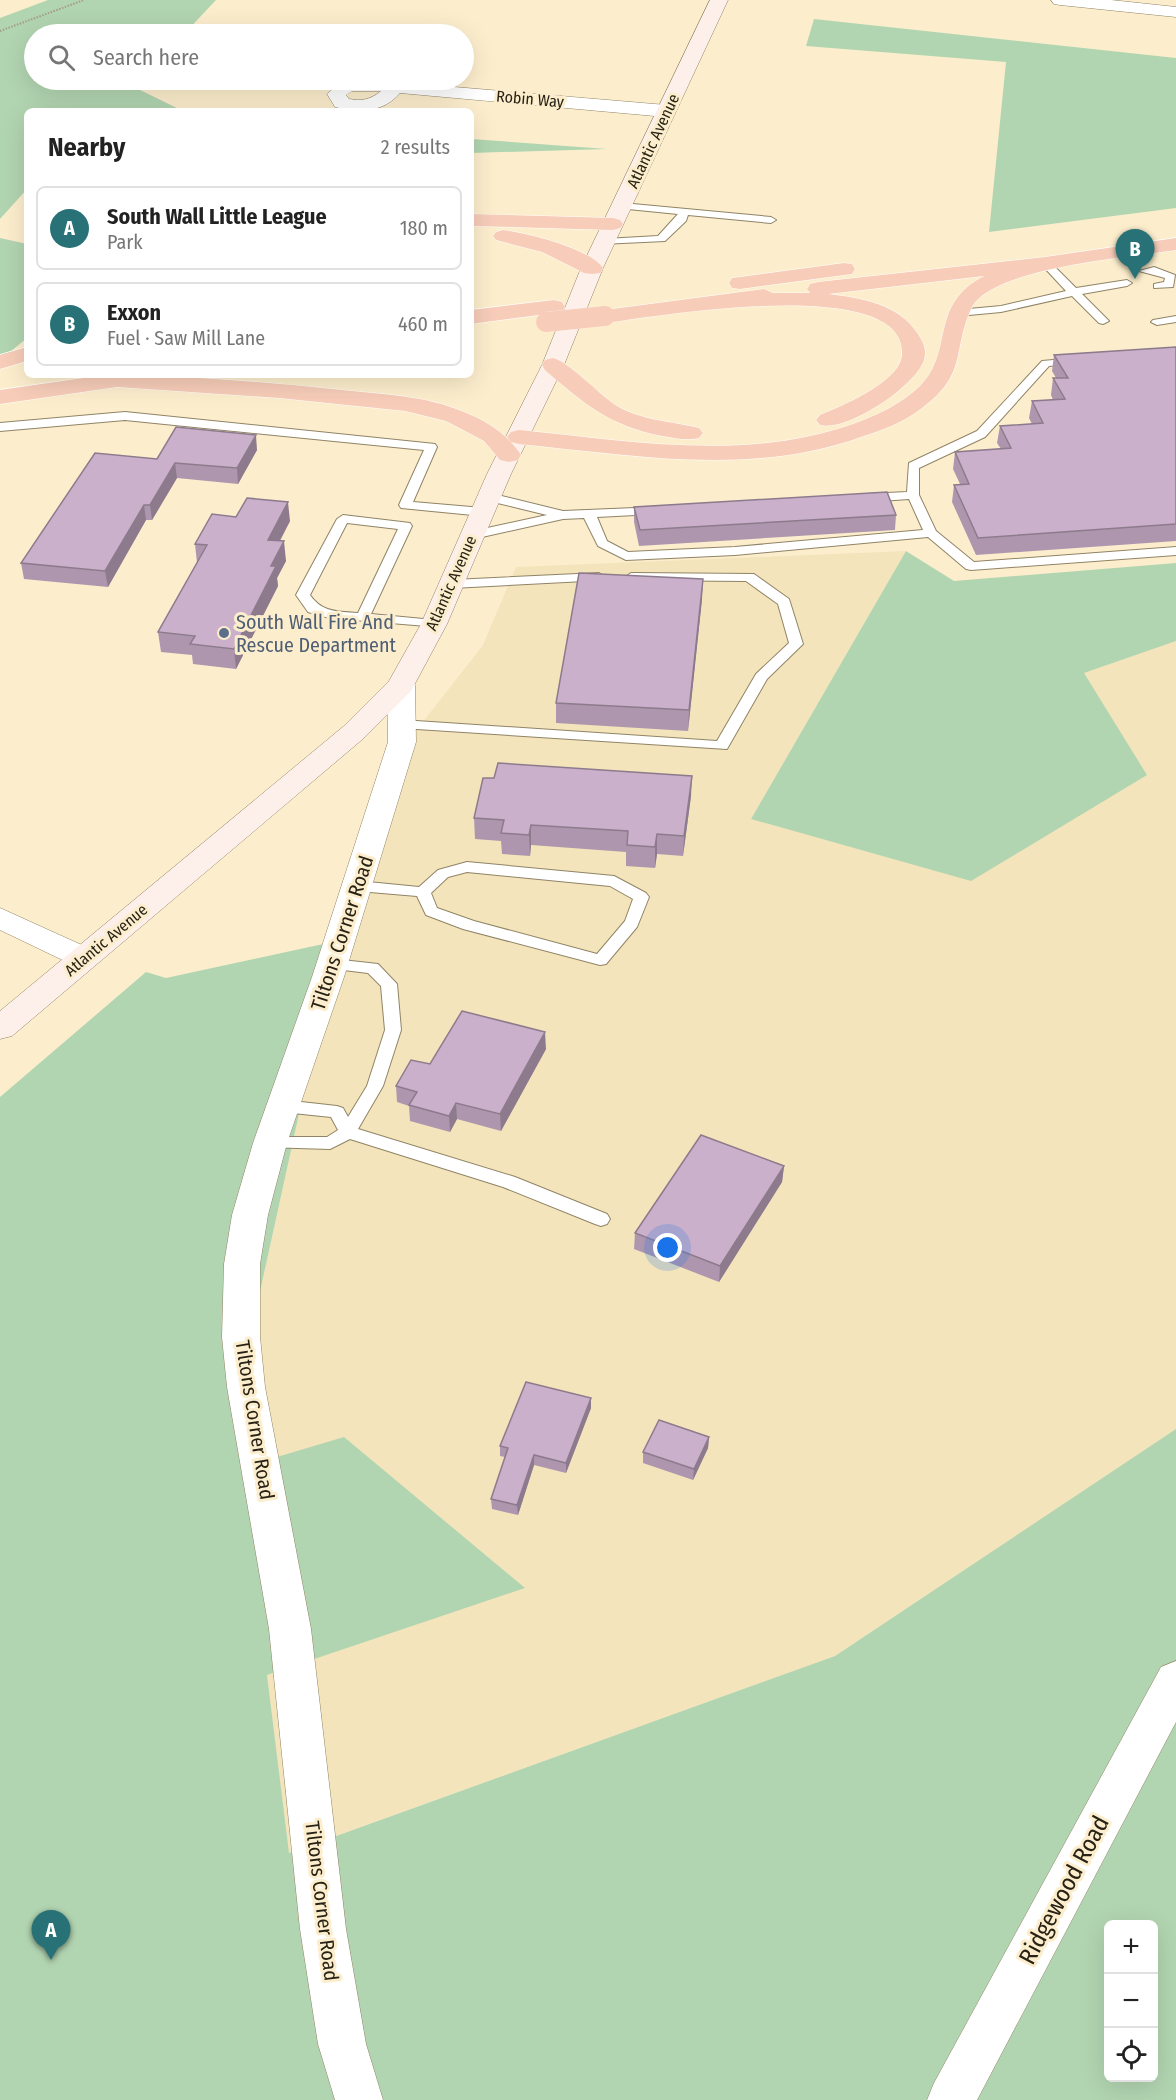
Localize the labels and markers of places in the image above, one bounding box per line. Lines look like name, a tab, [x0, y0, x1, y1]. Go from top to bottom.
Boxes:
pin: B	[1116, 230, 1154, 279]
place label: South Wall Fire And Rescue Department	[236, 610, 397, 657]
marker: South Wall Fire And Rescue Department	[217, 626, 231, 640]
pin: A	[32, 1910, 70, 1960]

